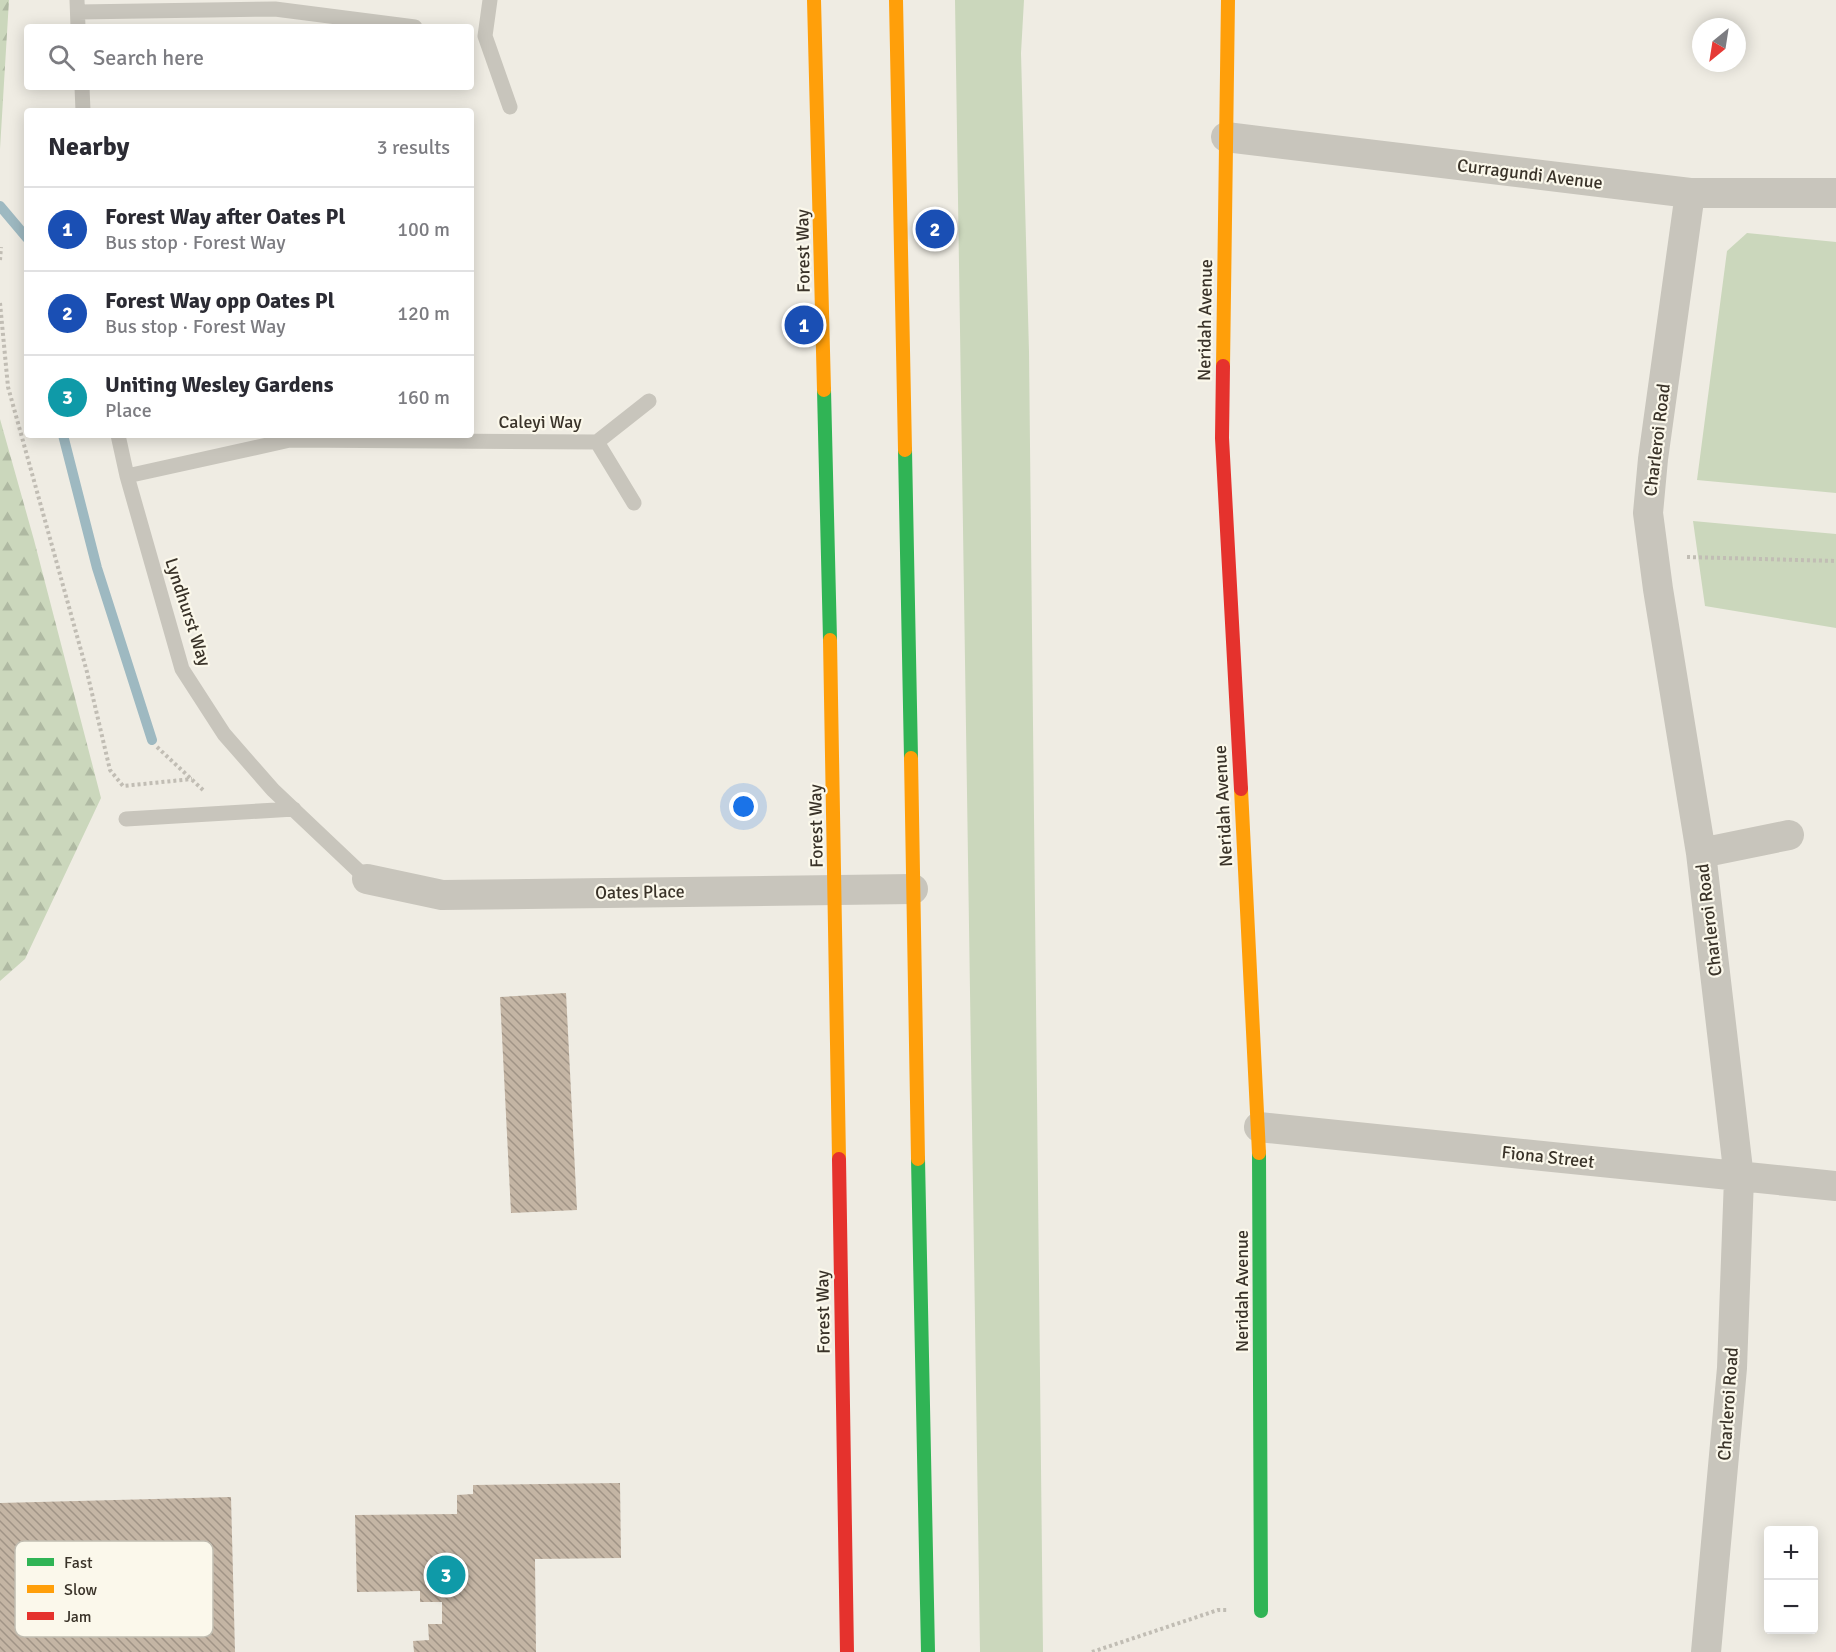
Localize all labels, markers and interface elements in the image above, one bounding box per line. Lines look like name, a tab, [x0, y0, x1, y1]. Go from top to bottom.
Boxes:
north arrow	[1692, 18, 1746, 72]
search box	[24, 24, 474, 90]
icon: search	[45, 41, 78, 74]
text: Search here	[93, 44, 204, 71]
text: Nearby	[48, 131, 129, 163]
text: 3 results	[377, 135, 450, 160]
street label: Curragundi Avenue	[1456, 154, 1604, 194]
text: Forest Way after Oates Pl	[105, 203, 345, 230]
pin: 2	[916, 206, 954, 252]
street label: Forest Way	[791, 208, 815, 293]
text: 1	[62, 217, 73, 242]
text: 100 m	[397, 217, 450, 242]
text: Bus stop · Forest Way	[105, 230, 286, 255]
street label: Neridah Avenue	[1193, 259, 1217, 381]
text: Forest Way opp Oates Pl	[105, 287, 335, 314]
text: 2	[62, 301, 73, 326]
text: 120 m	[397, 301, 450, 326]
pin: 1	[784, 302, 824, 348]
text: Bus stop · Forest Way	[105, 314, 286, 339]
text: Uniting Wesley Gardens	[105, 371, 333, 398]
street label: Charleroi Road	[1639, 382, 1675, 498]
text: 3	[62, 385, 73, 410]
text: 160 m	[397, 385, 450, 410]
text: Place	[105, 398, 152, 423]
street label: Caleyi Way	[498, 411, 582, 433]
street label: Lyndhurst Way	[160, 555, 216, 670]
street label: Neridah Avenue	[1209, 745, 1237, 867]
street label: Forest Way	[804, 783, 828, 868]
your location	[729, 792, 758, 821]
street label: Charleroi Road	[1691, 862, 1727, 978]
street label: Oates Place	[595, 880, 685, 904]
street label: Fiona Street	[1500, 1141, 1596, 1173]
street label: Neridah Avenue	[1231, 1230, 1253, 1352]
street label: Forest Way	[811, 1269, 835, 1354]
street label: Charleroi Road	[1713, 1347, 1743, 1461]
map controls	[1764, 1526, 1818, 1634]
button: +	[1764, 1526, 1818, 1580]
legend	[15, 1541, 213, 1637]
pin: 3	[426, 1552, 466, 1598]
text: Fast	[64, 1553, 93, 1573]
text: Slow	[64, 1580, 98, 1600]
button: −	[1764, 1580, 1818, 1634]
text: Jam	[64, 1607, 92, 1627]

